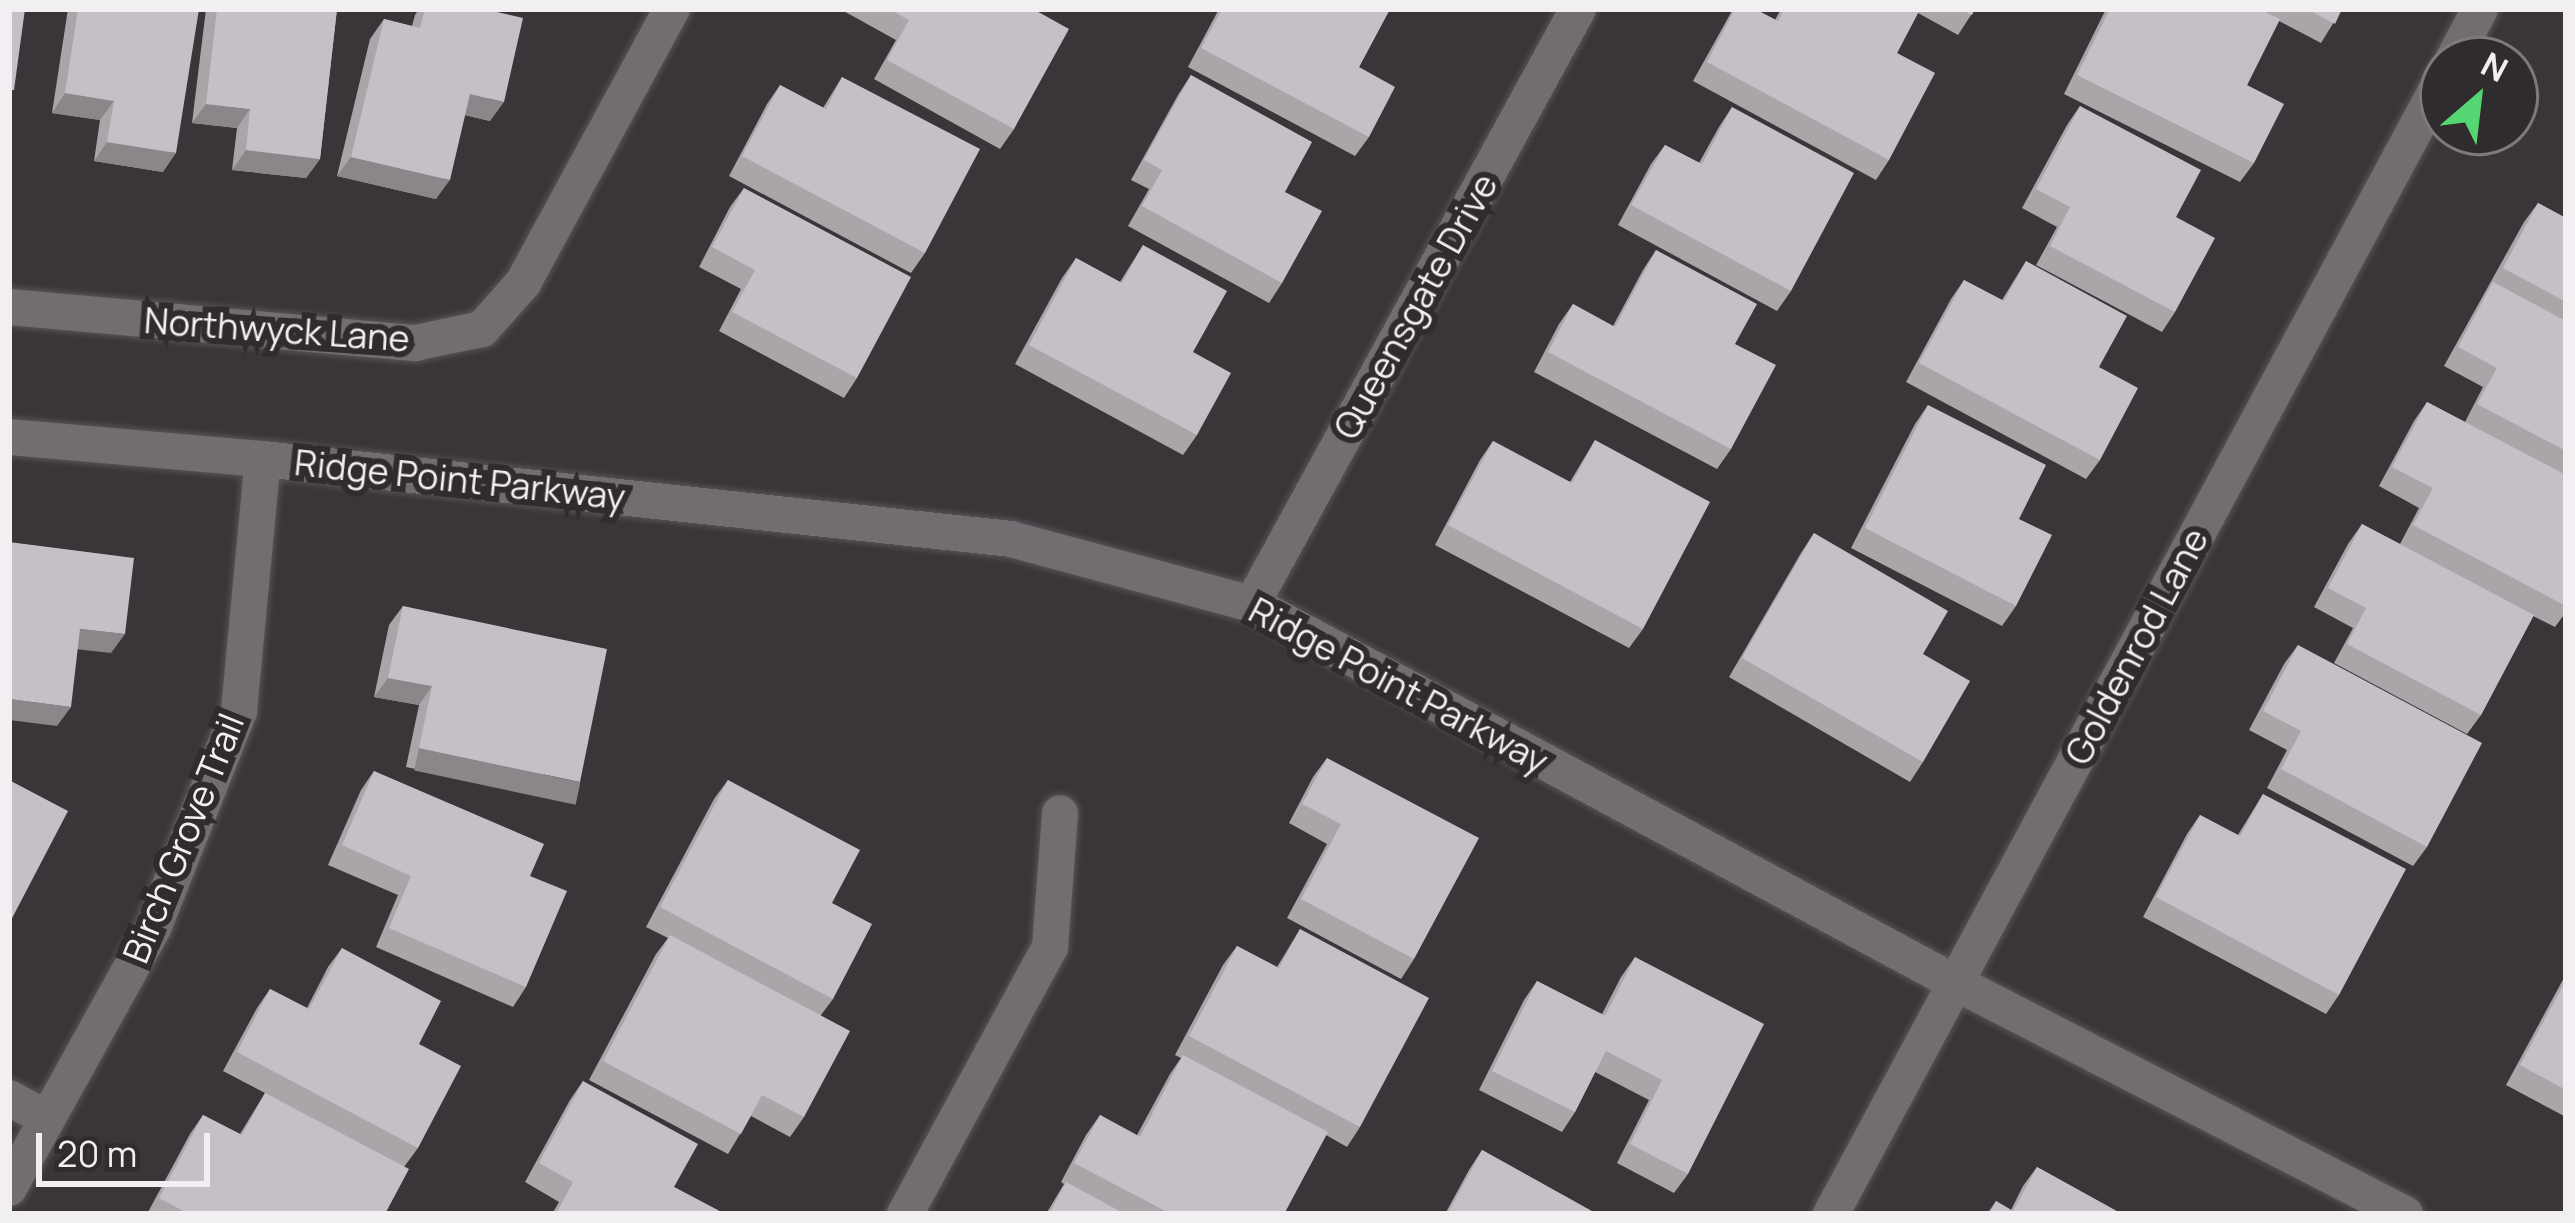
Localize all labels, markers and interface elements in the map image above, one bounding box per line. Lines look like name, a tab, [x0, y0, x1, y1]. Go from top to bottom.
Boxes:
north arrow	[2419, 36, 2539, 156]
text: N	[2474, 41, 2516, 92]
street label: Queensgate Drive	[1324, 166, 1506, 446]
street label: Northwyck Lane	[143, 298, 411, 360]
street label: Ridge Point Parkway	[292, 440, 628, 518]
street label: Goldenrod Lane	[2056, 520, 2216, 772]
street label: Ridge Point Parkway	[1242, 588, 1556, 782]
street label: Birch Grove Trail	[113, 707, 253, 969]
scale bar	[42, 1109, 216, 1183]
text: 20 m	[57, 1129, 137, 1178]

